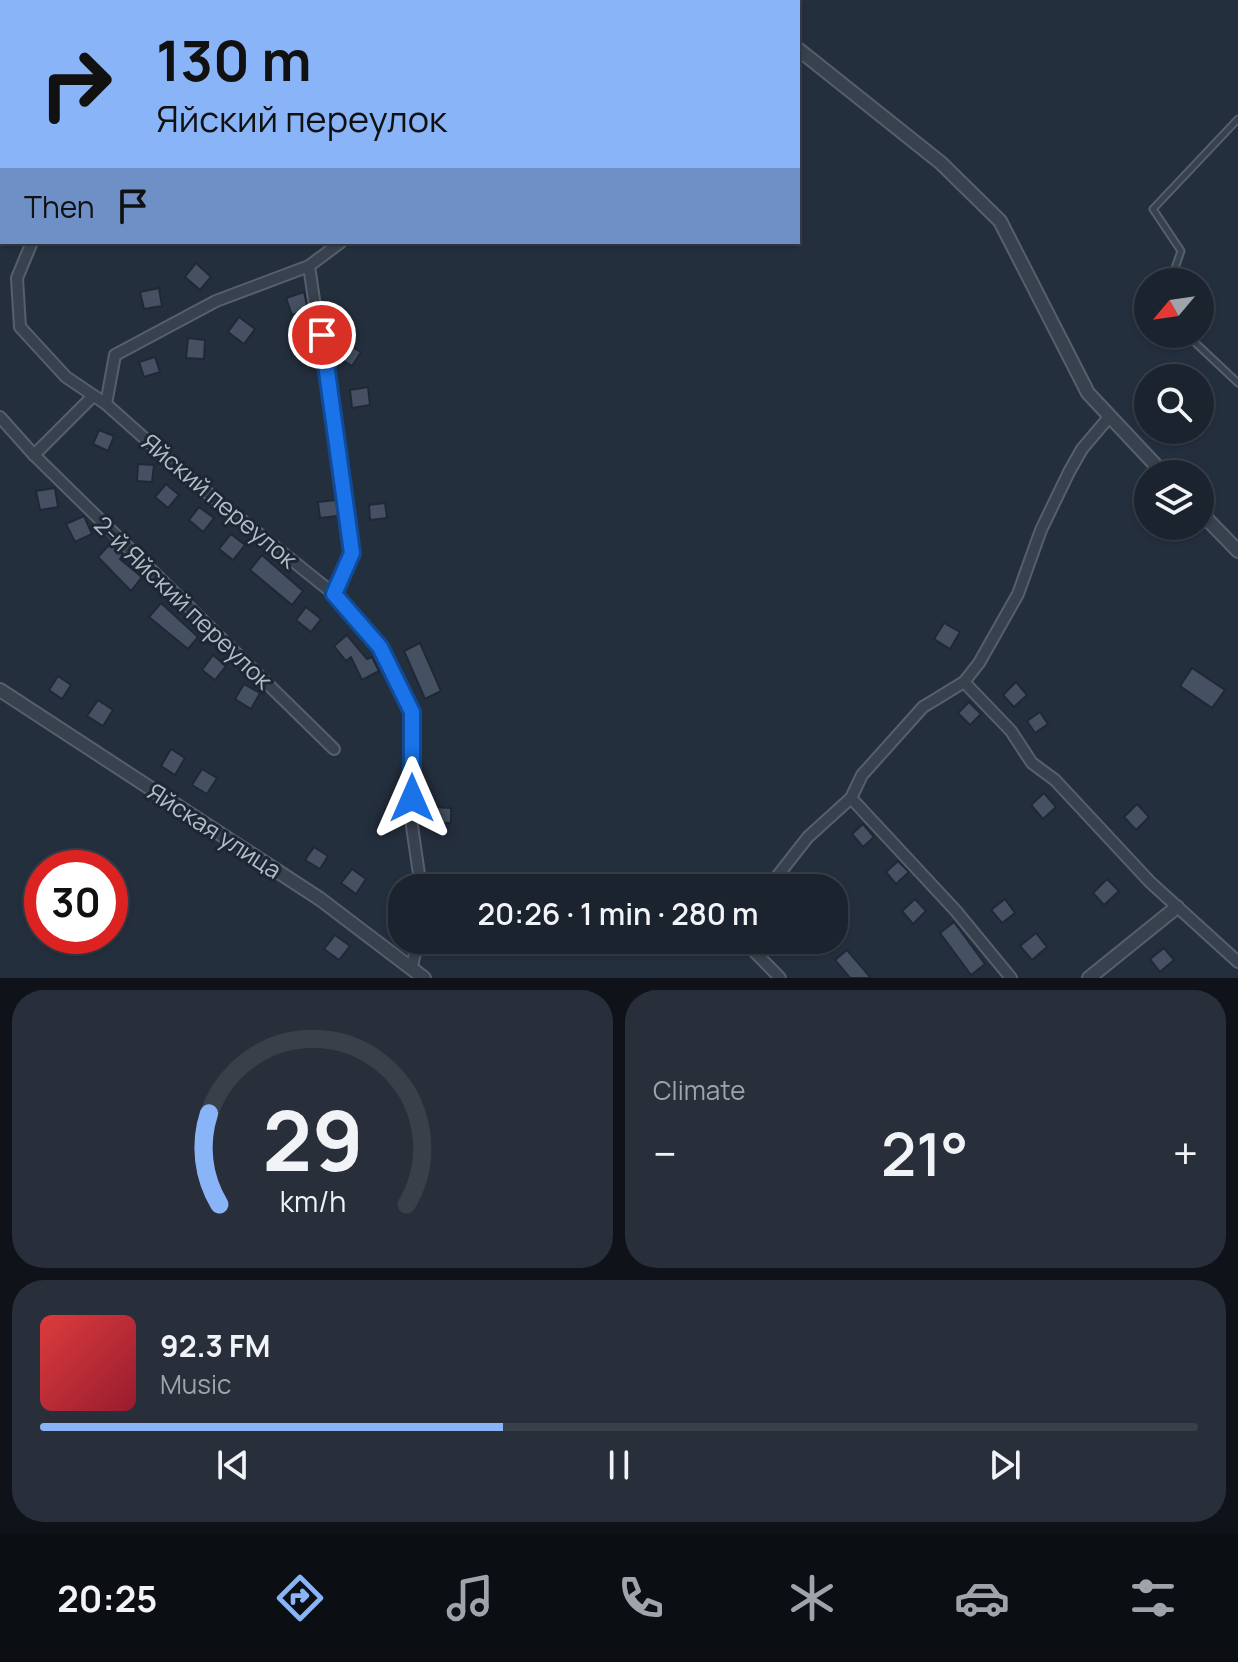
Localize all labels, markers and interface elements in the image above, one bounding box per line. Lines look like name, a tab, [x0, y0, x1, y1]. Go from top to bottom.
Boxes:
text: 130 m	[156, 21, 312, 98]
icon: right	[24, 32, 128, 136]
text: Яйский переулок	[156, 94, 447, 143]
icon: arrive	[111, 184, 155, 228]
text: Then	[24, 186, 95, 227]
north arrow	[1134, 268, 1214, 348]
map controls	[1134, 268, 1214, 540]
pin	[288, 301, 356, 369]
icon: arrive	[300, 313, 344, 357]
button: search	[1134, 364, 1214, 444]
street label: Яйский переулок	[135, 425, 306, 576]
button: layers	[1134, 460, 1214, 540]
street label: 2-й Яйский переулок	[88, 508, 281, 697]
position arrow	[370, 756, 454, 840]
street label: Яйская улица	[142, 774, 288, 886]
speed limit sign: 30	[24, 850, 128, 954]
text: 20:26 · 1 min · 280 m	[477, 893, 759, 934]
text: Climate	[653, 1072, 745, 1108]
text: 29	[262, 1082, 363, 1196]
text: 21°	[881, 1112, 968, 1194]
text: −	[653, 1123, 677, 1183]
text: +	[1173, 1123, 1198, 1183]
text: km/h	[279, 1182, 346, 1221]
text: 92.3 FM	[160, 1325, 270, 1366]
text: Music	[160, 1366, 231, 1402]
icon: previous	[211, 1443, 255, 1487]
icon: pause	[597, 1443, 641, 1487]
icon: next	[983, 1443, 1027, 1487]
icon: directions	[272, 1570, 328, 1626]
icon: music	[442, 1570, 498, 1626]
icon: phone	[613, 1570, 669, 1626]
icon: climate	[784, 1570, 840, 1626]
icon: car	[954, 1570, 1010, 1626]
icon: filters	[1125, 1570, 1181, 1626]
text: 20:25	[57, 1574, 157, 1623]

